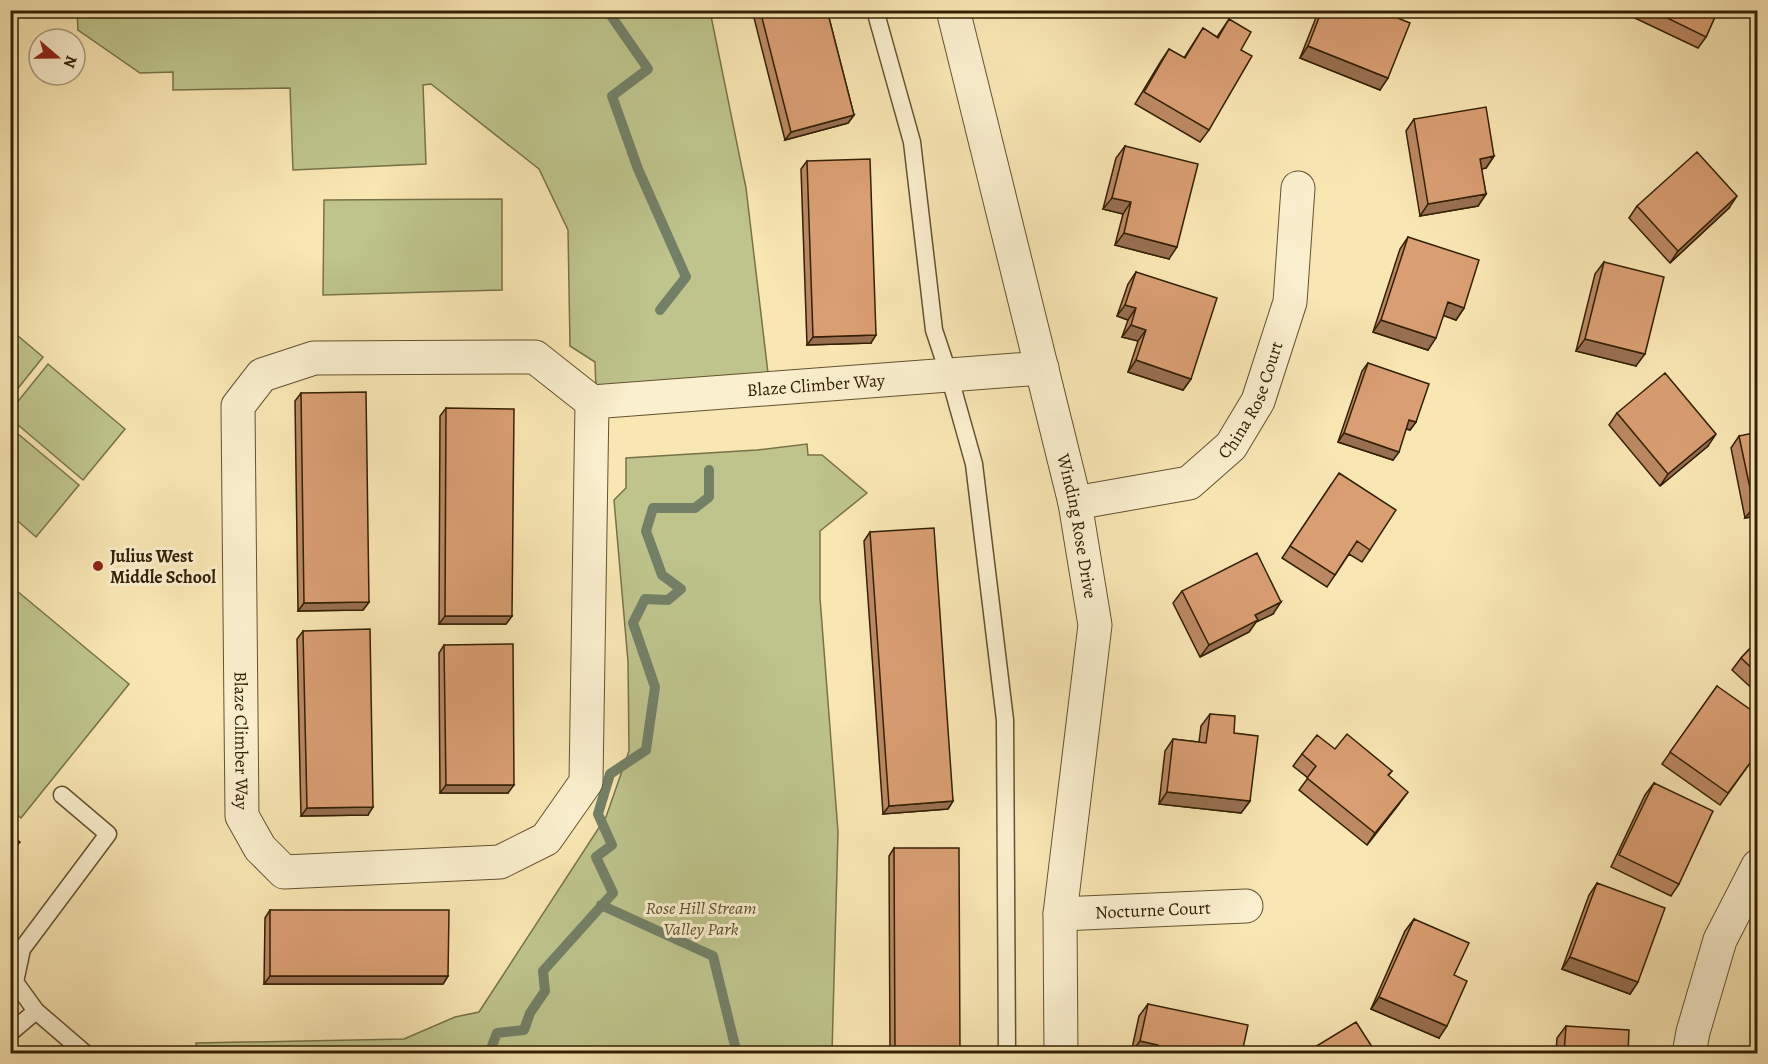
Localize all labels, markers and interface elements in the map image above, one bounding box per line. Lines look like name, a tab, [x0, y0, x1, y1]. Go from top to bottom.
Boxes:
north arrow	[27, 27, 87, 87]
text: N	[58, 53, 82, 71]
street label: China Rose Court	[1213, 338, 1289, 464]
street label: Blaze Climber Way	[746, 368, 887, 402]
street label: Winding Rose Drive	[1051, 450, 1102, 600]
place label: Julius West Middle School	[110, 544, 216, 589]
marker: Julius West Middle School	[91, 559, 105, 573]
street label: Blaze Climber Way	[229, 671, 254, 811]
park label: Rose Hill Stream Valley Park	[646, 896, 756, 941]
street label: Nocturne Court	[1095, 896, 1211, 924]

